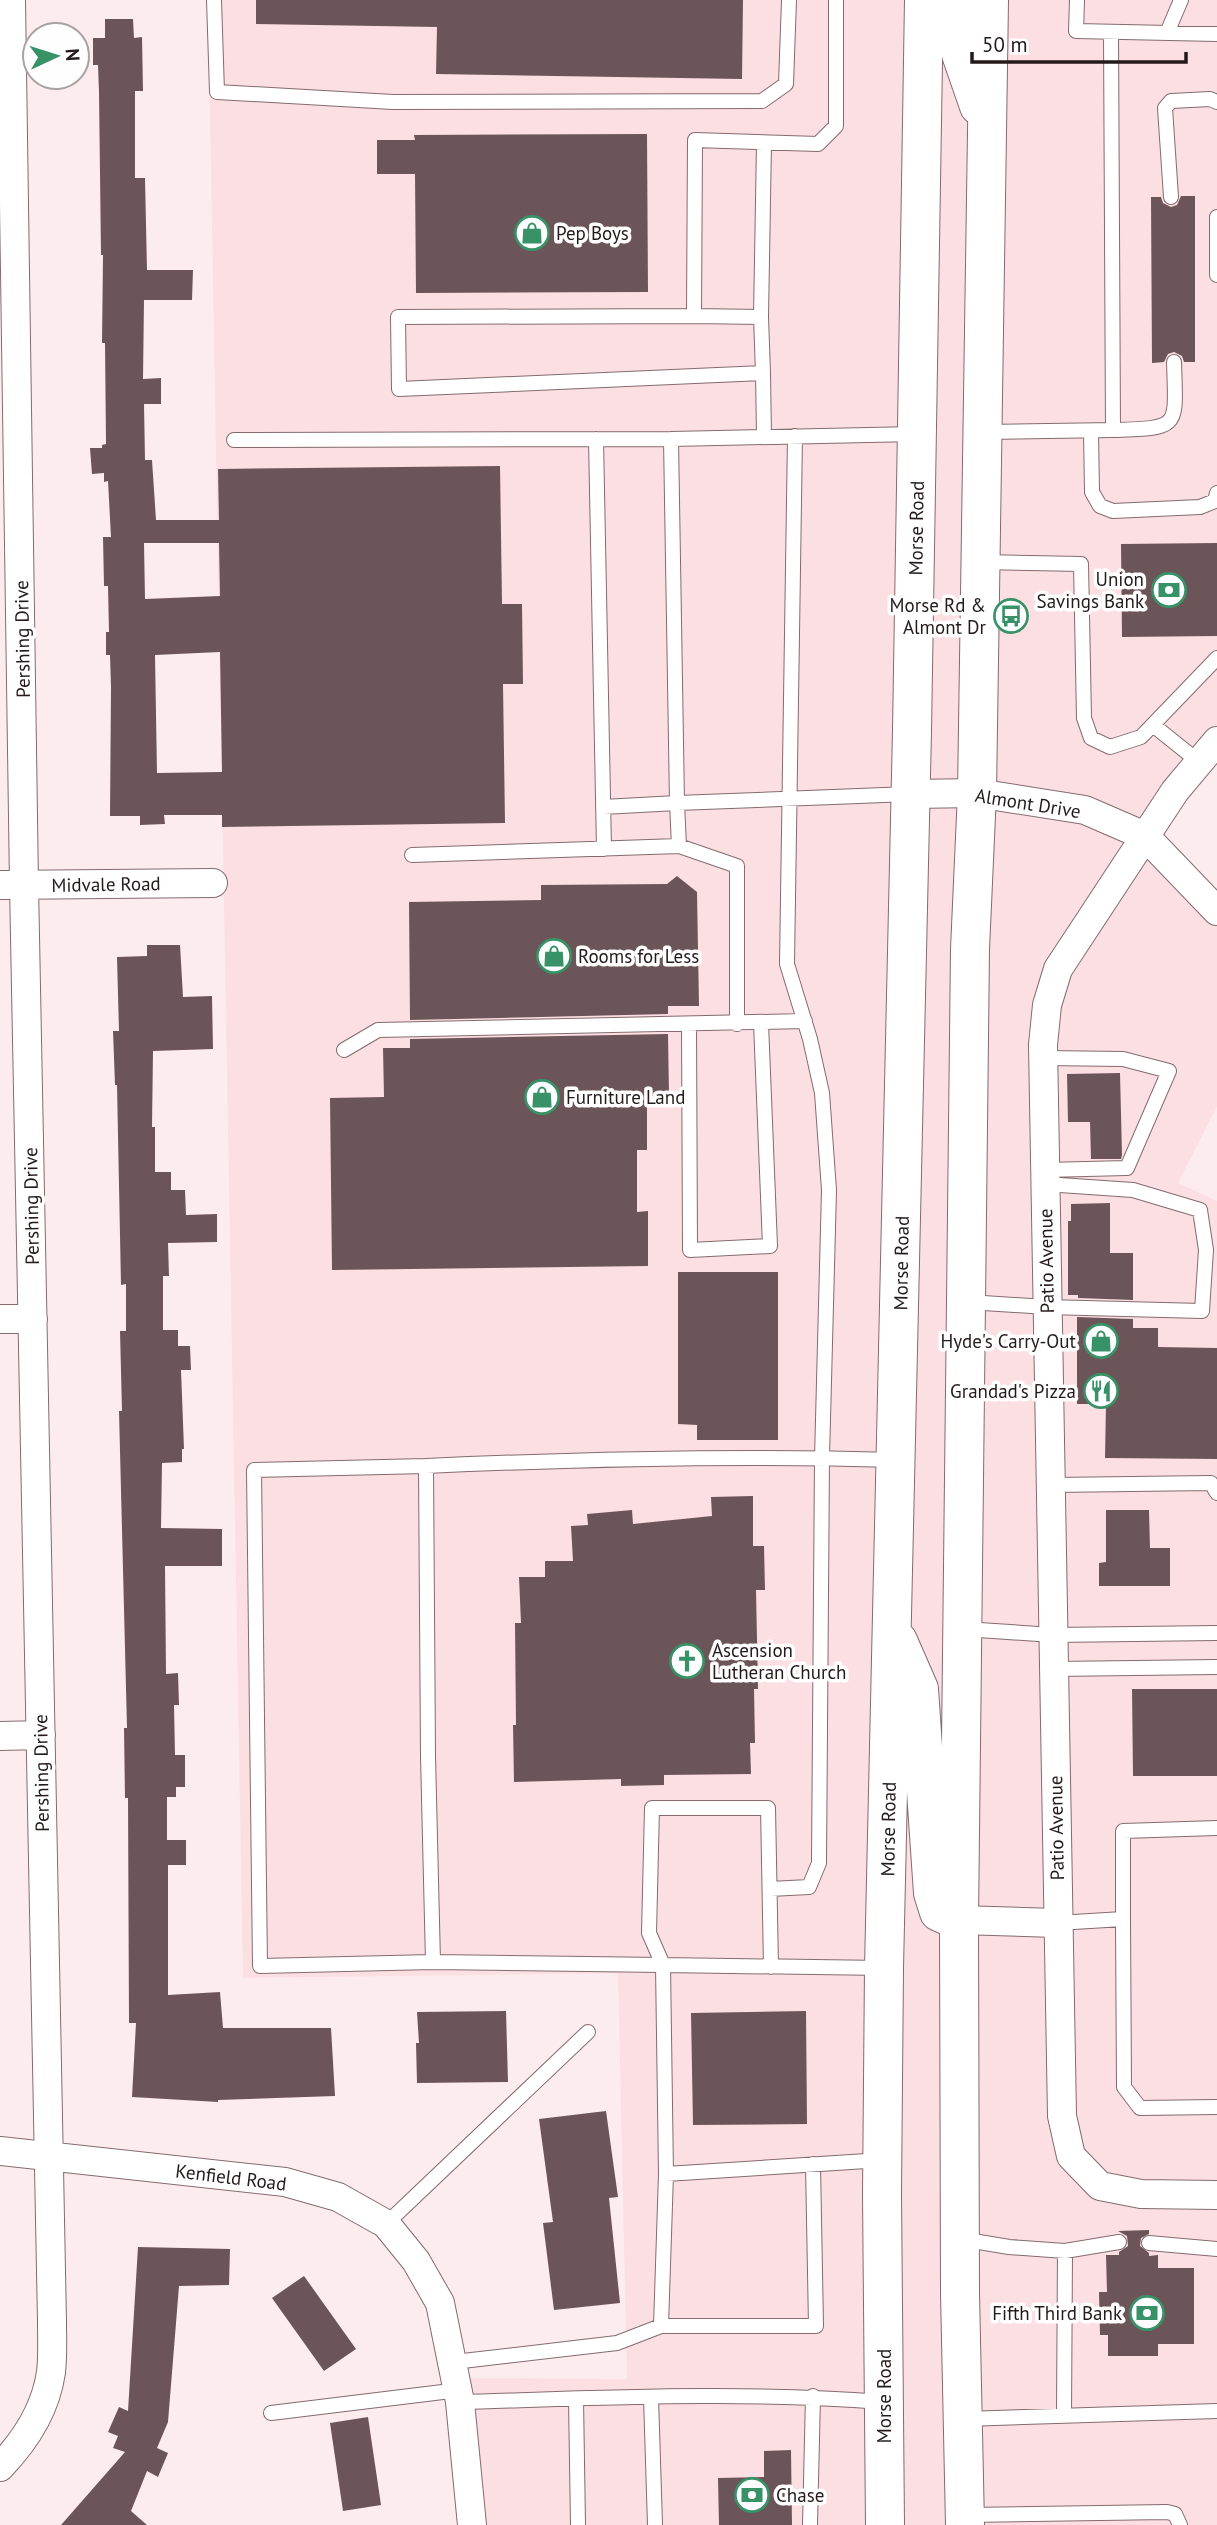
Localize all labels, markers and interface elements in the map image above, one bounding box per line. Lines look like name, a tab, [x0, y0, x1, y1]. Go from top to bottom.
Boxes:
north arrow	[21, 21, 91, 91]
scale bar	[972, 21, 1186, 65]
text: 50 m	[982, 31, 1028, 58]
text: N	[61, 48, 85, 62]
shop icon: Pep Boys	[513, 214, 551, 252]
place label: Pep Boys	[556, 221, 629, 245]
street label: Morse Road	[903, 480, 929, 576]
place label: Union Savings Bank	[1037, 567, 1144, 613]
bank icon: Union Savings Bank	[1150, 571, 1188, 609]
street label: Pershing Drive	[9, 580, 35, 698]
place label: Morse Rd & Almont Dr	[890, 593, 987, 639]
bus stop icon: Morse Rd & Almont Dr	[992, 597, 1030, 635]
street label: Almont Drive	[973, 783, 1083, 823]
street label: Midvale Road	[51, 871, 161, 897]
shop icon: Rooms for Less	[535, 937, 573, 975]
place label: Rooms for Less	[578, 944, 699, 968]
shop icon: Furniture Land	[523, 1078, 561, 1116]
place label: Furniture Land	[566, 1085, 685, 1109]
street label: Pershing Drive	[18, 1147, 44, 1265]
street label: Patio Avenue	[1033, 1208, 1059, 1314]
street label: Morse Road	[888, 1215, 914, 1311]
shop icon: Hyde's Carry-Out	[1082, 1322, 1120, 1360]
place label: Hyde's Carry-Out	[940, 1329, 1077, 1353]
restaurant icon: Grandad's Pizza	[1082, 1372, 1120, 1410]
place label: Grandad's Pizza	[950, 1379, 1076, 1403]
place label: Ascension Lutheran Church	[712, 1638, 846, 1684]
church icon: Ascension Lutheran Church	[668, 1642, 706, 1680]
street label: Pershing Drive	[28, 1714, 54, 1832]
street label: Patio Avenue	[1043, 1775, 1069, 1881]
street label: Morse Road	[875, 1781, 901, 1877]
street label: Kenfield Road	[174, 2158, 288, 2196]
bank icon: Fifth Third Bank	[1128, 2294, 1166, 2332]
place label: Fifth Third Bank	[992, 2301, 1122, 2325]
street label: Morse Road	[872, 2349, 896, 2443]
bank icon: Chase	[733, 2476, 771, 2514]
place label: Chase	[776, 2483, 824, 2507]

